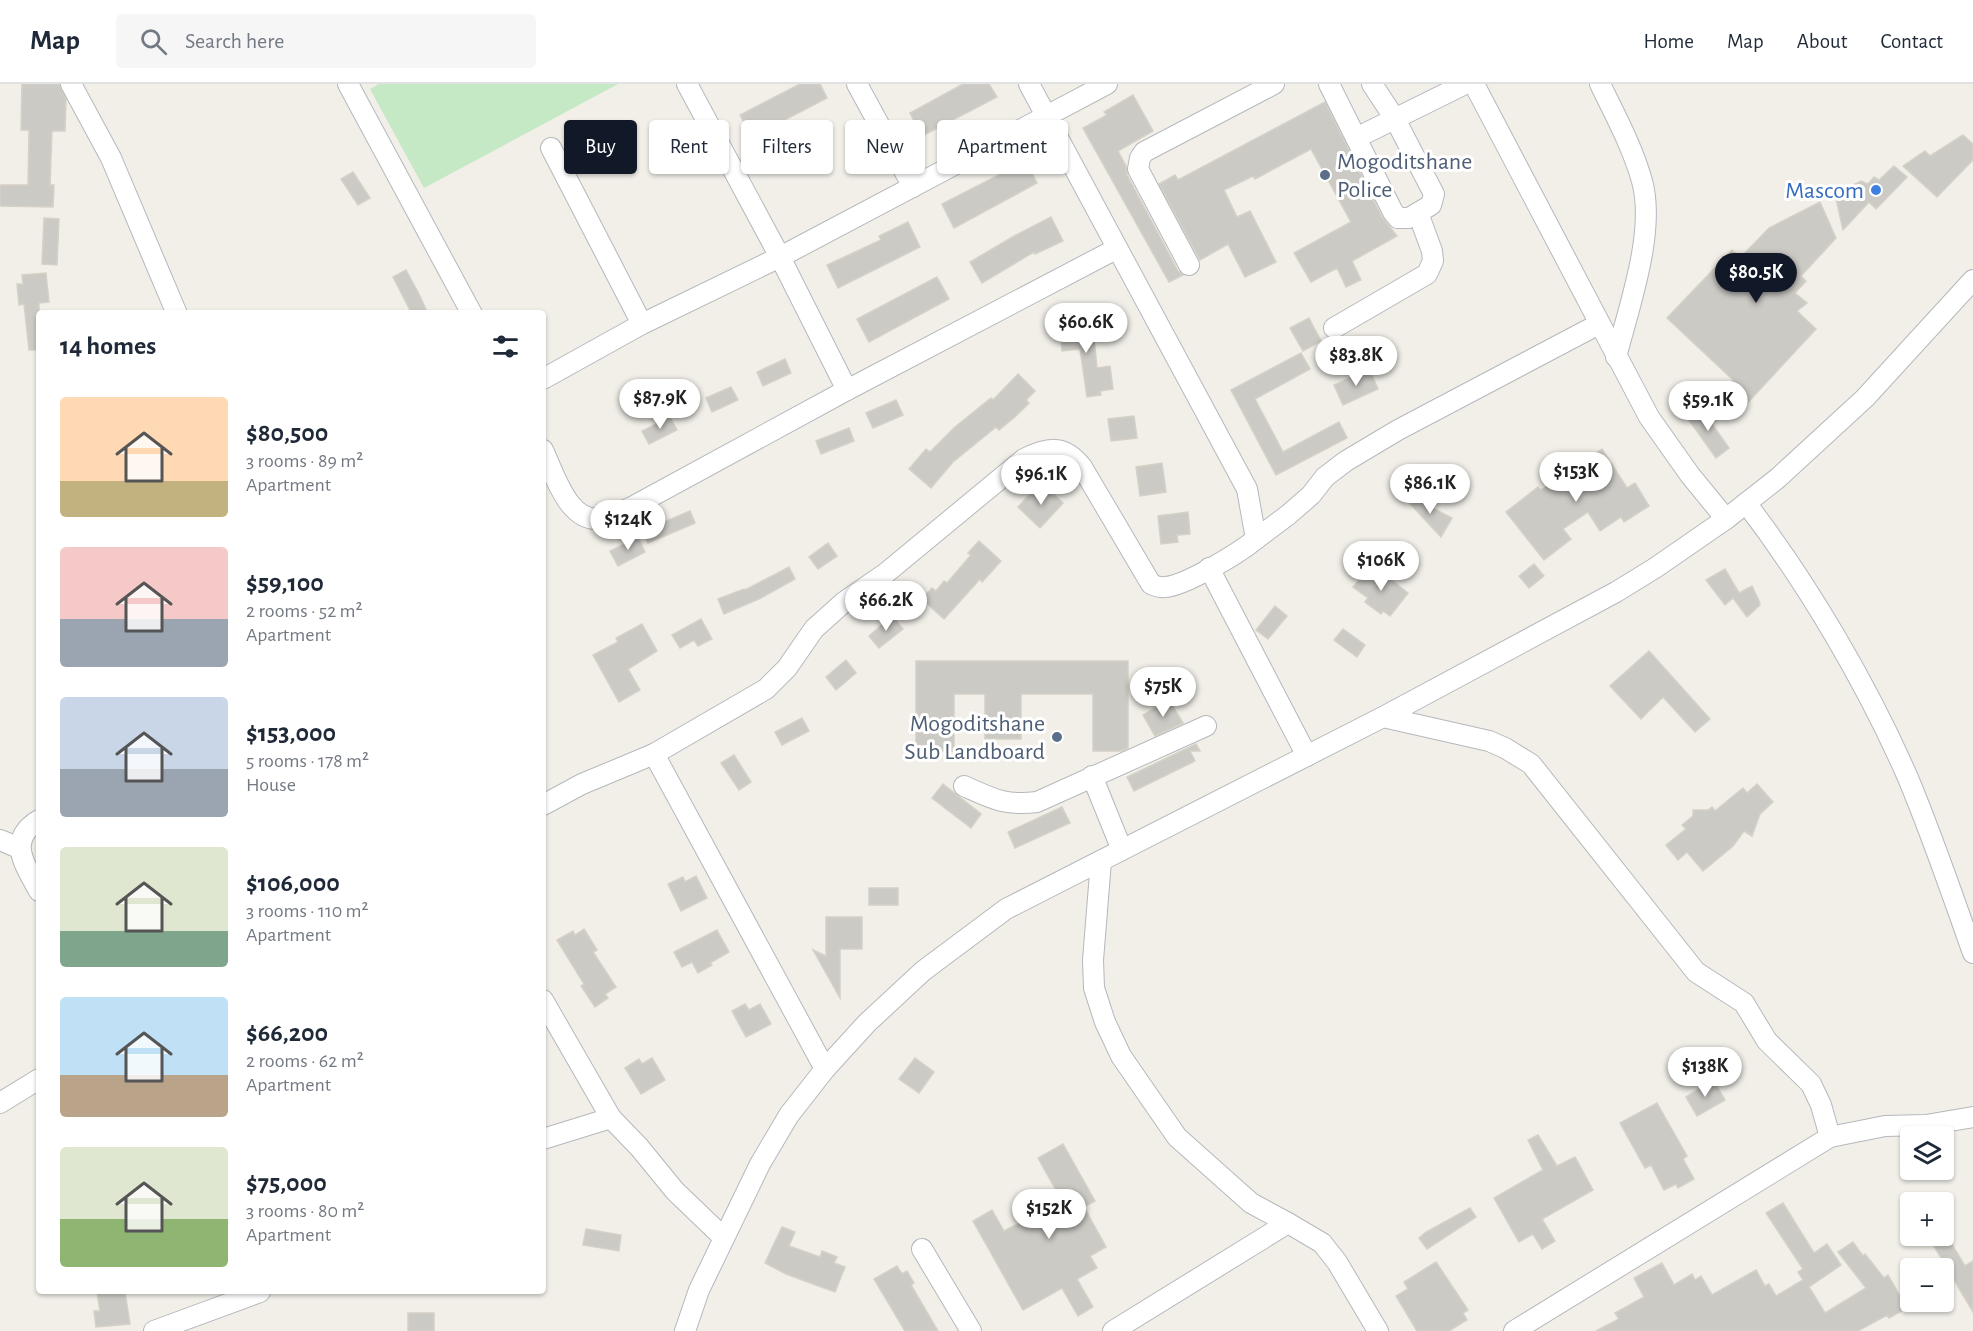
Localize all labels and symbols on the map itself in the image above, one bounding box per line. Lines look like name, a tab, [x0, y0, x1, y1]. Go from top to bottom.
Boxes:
place label: Mogoditshane Police	[1337, 150, 1472, 202]
marker: Mogoditshane Police	[1318, 168, 1332, 182]
place label: Mascom	[1785, 179, 1864, 203]
marker: Mascom	[1869, 183, 1883, 197]
pin: $80.5K	[1707, 253, 1805, 304]
pin: $60.6K	[1037, 303, 1135, 354]
pin: $83.8K	[1307, 336, 1405, 387]
pin: $87.9K	[611, 379, 709, 430]
pin: $59.1K	[1659, 381, 1757, 432]
pin: $153K	[1534, 452, 1618, 503]
pin: $96.1K	[992, 455, 1090, 506]
pin: $86.1K	[1381, 464, 1479, 515]
pin: $124K	[586, 500, 670, 551]
pin: $106K	[1339, 541, 1423, 592]
pin: $66.2K	[837, 581, 935, 632]
pin: $75K	[1127, 667, 1199, 718]
place label: Mogoditshane Sub Landboard	[904, 712, 1045, 764]
marker: Mogoditshane Sub Landboard	[1050, 730, 1064, 744]
pin: $138K	[1663, 1047, 1747, 1098]
pin: $152K	[1007, 1189, 1091, 1240]

